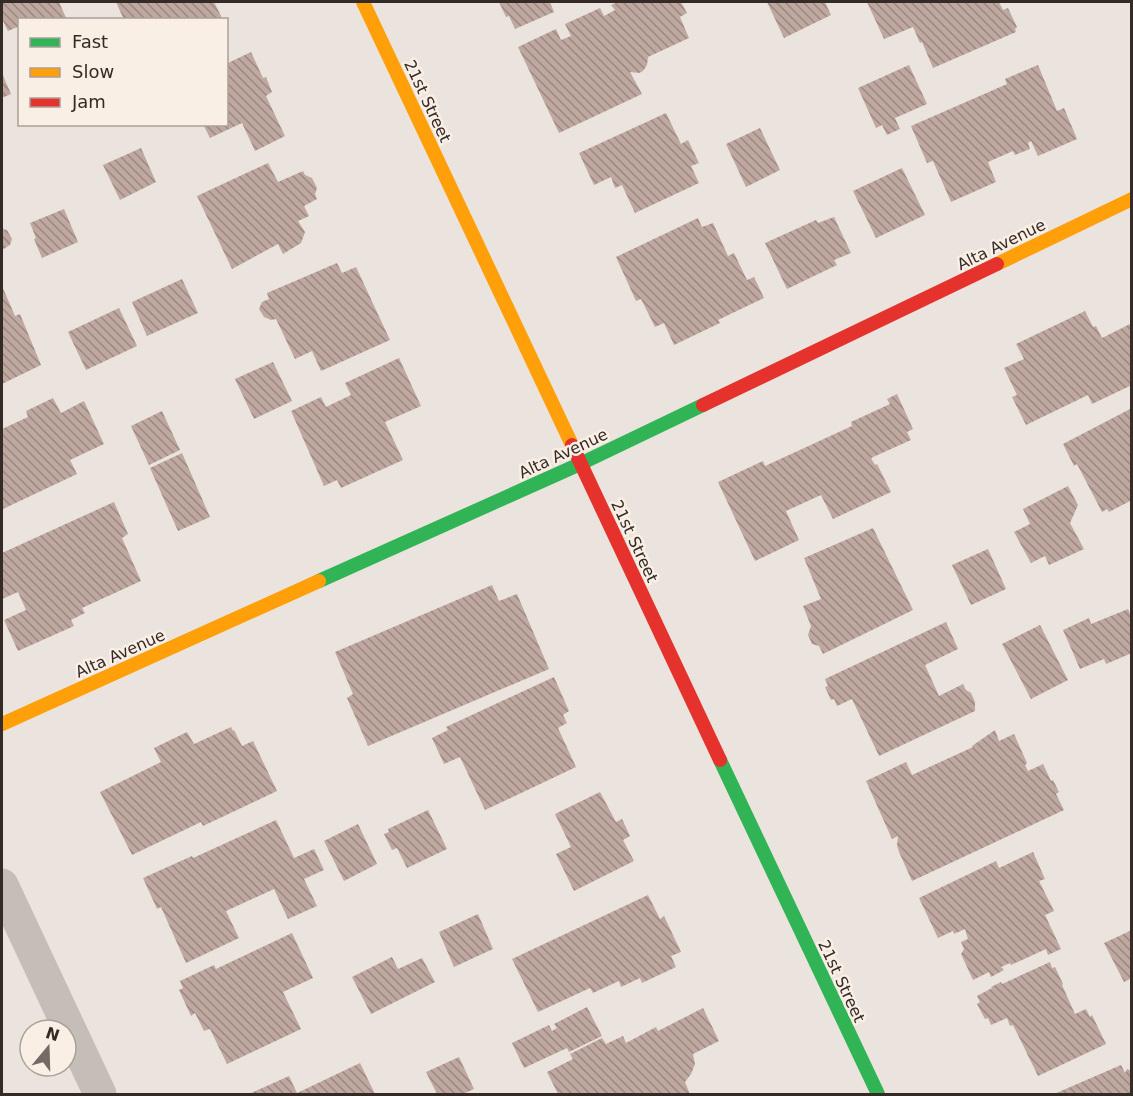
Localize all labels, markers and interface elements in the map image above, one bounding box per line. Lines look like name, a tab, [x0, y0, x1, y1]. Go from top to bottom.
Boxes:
legend	[18, 18, 228, 126]
text: Fast	[72, 31, 108, 52]
street label: 21st Street	[400, 57, 455, 145]
text: Slow	[72, 61, 114, 82]
text: Jam	[71, 91, 106, 112]
street label: Alta Avenue	[954, 215, 1049, 274]
street label: Alta Avenue	[516, 425, 611, 482]
street label: 21st Street	[607, 497, 662, 585]
street label: Alta Avenue	[72, 625, 168, 682]
street label: 21st Street	[814, 937, 869, 1025]
north arrow	[18, 1018, 78, 1078]
text: N	[43, 1023, 62, 1045]

